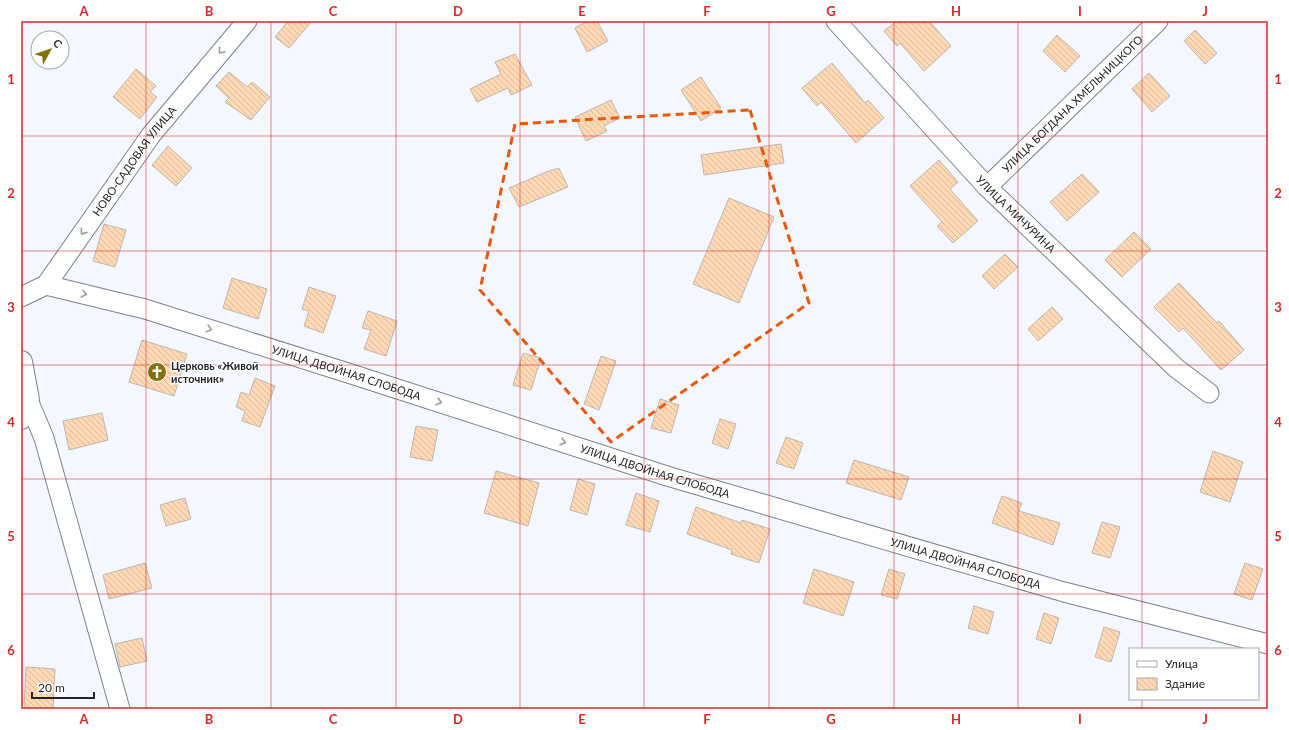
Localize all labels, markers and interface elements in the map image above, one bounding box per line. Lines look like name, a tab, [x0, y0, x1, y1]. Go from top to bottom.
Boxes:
text: A	[78, 3, 89, 19]
text: B	[205, 3, 214, 19]
text: C	[329, 3, 338, 19]
text: D	[453, 3, 463, 19]
text: E	[578, 3, 586, 19]
text: F	[703, 3, 711, 19]
text: G	[826, 3, 836, 19]
text: H	[951, 3, 961, 19]
text: I	[1078, 3, 1082, 19]
text: J	[1202, 3, 1208, 19]
north arrow	[30, 30, 70, 70]
street label: УЛИЦА БОГДАНА ХМЕЛЬНИЦКОГО	[999, 32, 1145, 175]
text: С	[51, 36, 66, 51]
one-way arrow	[219, 46, 226, 53]
text: 1	[7, 71, 15, 87]
text: 1	[1274, 71, 1282, 87]
street label: НОВО-САДОВАЯ УЛИЦА	[90, 103, 179, 218]
street label: УЛИЦА МИЧУРИНА	[974, 173, 1059, 255]
text: 2	[7, 185, 15, 201]
text: 2	[1274, 185, 1282, 201]
one-way arrow	[81, 227, 88, 234]
one-way arrow	[80, 289, 87, 298]
text: 3	[7, 299, 15, 315]
text: 3	[1274, 299, 1282, 315]
one-way arrow	[205, 324, 212, 333]
street label: УЛИЦА ДВОЙНАЯ СЛОБОДА	[270, 342, 423, 402]
place label: Церковь «Живой источник»	[171, 359, 259, 385]
church icon: Церковь «Живой источник»	[146, 361, 168, 383]
one-way arrow	[436, 397, 443, 406]
text: 4	[7, 414, 15, 430]
text: 4	[1274, 414, 1282, 430]
one-way arrow	[559, 438, 566, 446]
street label: УЛИЦА ДВОЙНАЯ СЛОБОДА	[579, 441, 732, 500]
text: 5	[7, 528, 15, 544]
text: 5	[1274, 528, 1282, 544]
street label: УЛИЦА ДВОЙНАЯ СЛОБОДА	[889, 535, 1043, 591]
text: 6	[7, 642, 15, 658]
text: 6	[1274, 642, 1282, 658]
legend	[1129, 648, 1259, 700]
text: Улица	[1165, 656, 1198, 671]
scale bar	[32, 674, 94, 700]
text: Здание	[1165, 676, 1205, 691]
text: 20 m	[38, 680, 65, 695]
text: A	[78, 711, 89, 727]
text: B	[205, 711, 214, 727]
text: C	[329, 711, 338, 727]
text: D	[453, 711, 463, 727]
text: E	[578, 711, 586, 727]
text: F	[703, 711, 711, 727]
text: G	[826, 711, 836, 727]
text: H	[951, 711, 961, 727]
text: I	[1078, 711, 1082, 727]
text: J	[1202, 711, 1208, 727]

